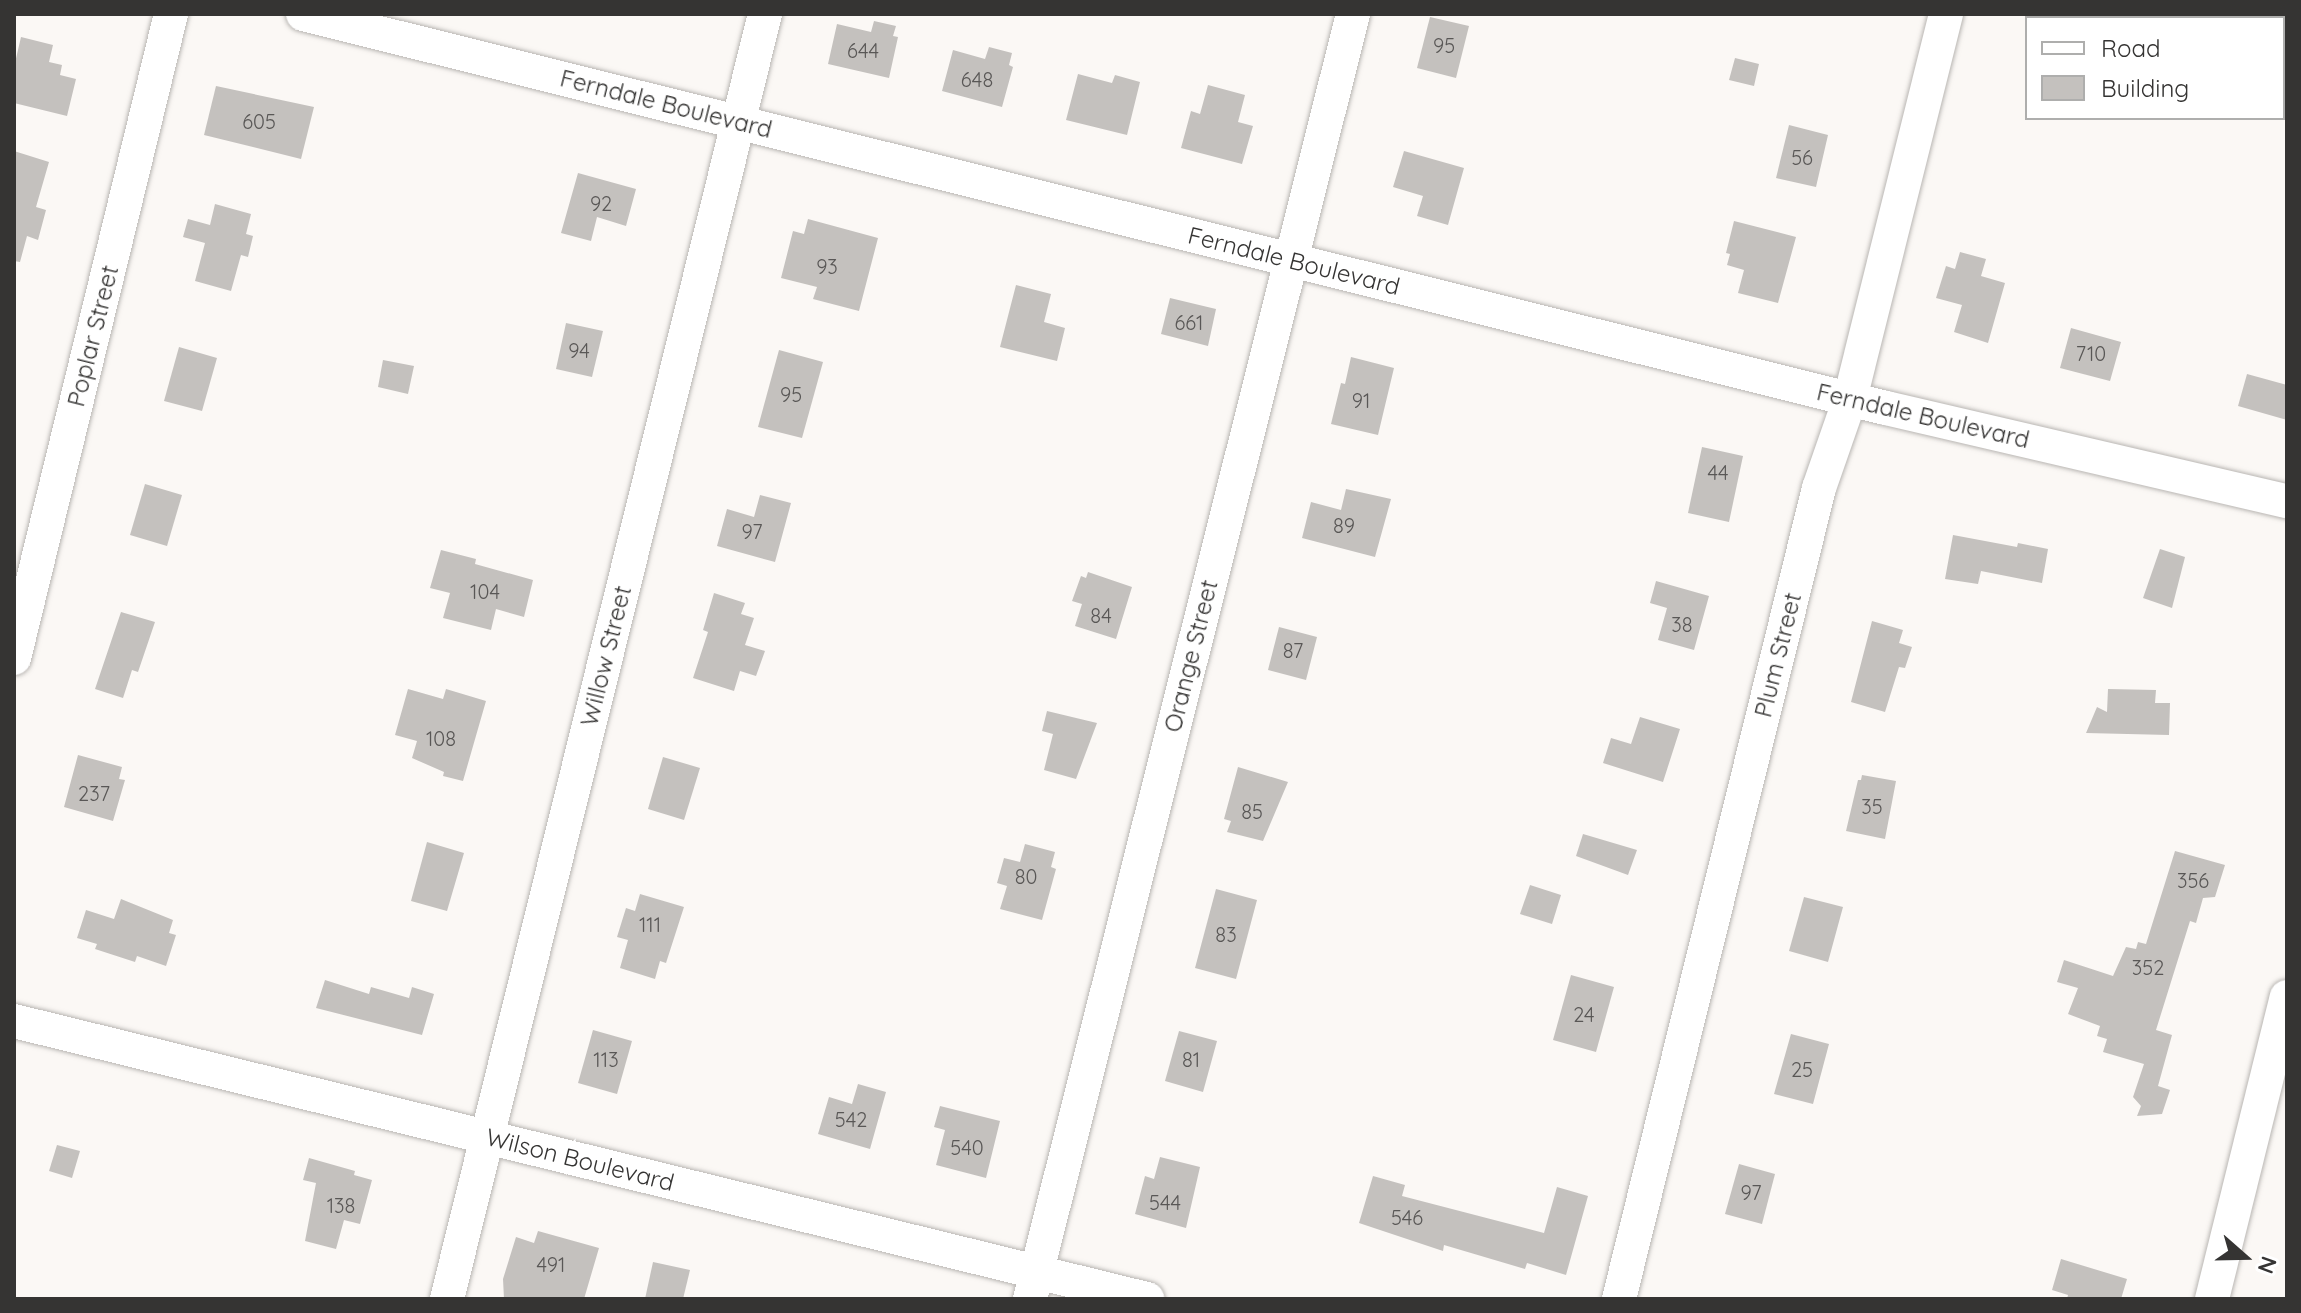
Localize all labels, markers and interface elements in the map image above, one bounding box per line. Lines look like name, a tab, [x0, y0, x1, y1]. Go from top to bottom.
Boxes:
legend	[2025, 16, 2285, 120]
house number: 95	[1433, 33, 1455, 57]
text: Road	[2101, 33, 2161, 63]
house number: 644	[847, 38, 879, 62]
street label: Ferndale Boulevard	[557, 64, 775, 144]
house number: 648	[961, 67, 993, 91]
text: Building	[2101, 73, 2189, 103]
house number: 605	[242, 109, 276, 133]
house number: 56	[1791, 145, 1813, 169]
house number: 92	[590, 191, 612, 215]
street label: Ferndale Boulevard	[1185, 221, 1403, 301]
house number: 93	[816, 254, 838, 278]
street label: Poplar Street	[62, 262, 124, 410]
house number: 661	[1175, 310, 1203, 334]
house number: 94	[568, 338, 590, 362]
house number: 710	[2076, 341, 2106, 365]
street label: Ferndale Boulevard	[1814, 378, 2032, 454]
house number: 95	[780, 382, 802, 406]
house number: 91	[1352, 388, 1370, 412]
house number: 44	[1707, 460, 1729, 484]
house number: 89	[1333, 513, 1355, 537]
house number: 97	[742, 519, 762, 543]
street label: Orange Street	[1158, 577, 1224, 735]
house number: 104	[470, 579, 500, 603]
street label: Willow Street	[575, 583, 637, 729]
street label: Plum Street	[1749, 590, 1807, 720]
house number: 84	[1090, 603, 1112, 627]
house number: 38	[1671, 612, 1693, 636]
house number: 87	[1283, 638, 1303, 662]
house number: 108	[426, 726, 456, 750]
house number: 237	[78, 781, 110, 805]
house number: 35	[1861, 794, 1883, 818]
house number: 85	[1241, 799, 1263, 823]
house number: 80	[1015, 864, 1037, 888]
house number: 356	[2177, 868, 2209, 892]
house number: 111	[639, 912, 661, 936]
house number: 83	[1215, 922, 1237, 946]
house number: 352	[2132, 955, 2164, 979]
house number: 24	[1573, 1002, 1595, 1026]
house number: 113	[593, 1047, 619, 1071]
house number: 81	[1182, 1047, 1200, 1071]
house number: 25	[1791, 1057, 1813, 1081]
house number: 542	[835, 1107, 867, 1131]
street label: Wilson Boulevard	[483, 1123, 677, 1197]
house number: 540	[950, 1135, 984, 1159]
house number: 97	[1741, 1180, 1761, 1204]
house number: 544	[1149, 1190, 1181, 1214]
house number: 138	[327, 1193, 355, 1217]
house number: 546	[1391, 1205, 1423, 1229]
north arrow	[2205, 1217, 2285, 1297]
house number: 491	[537, 1252, 565, 1276]
text: N	[2252, 1253, 2283, 1278]

